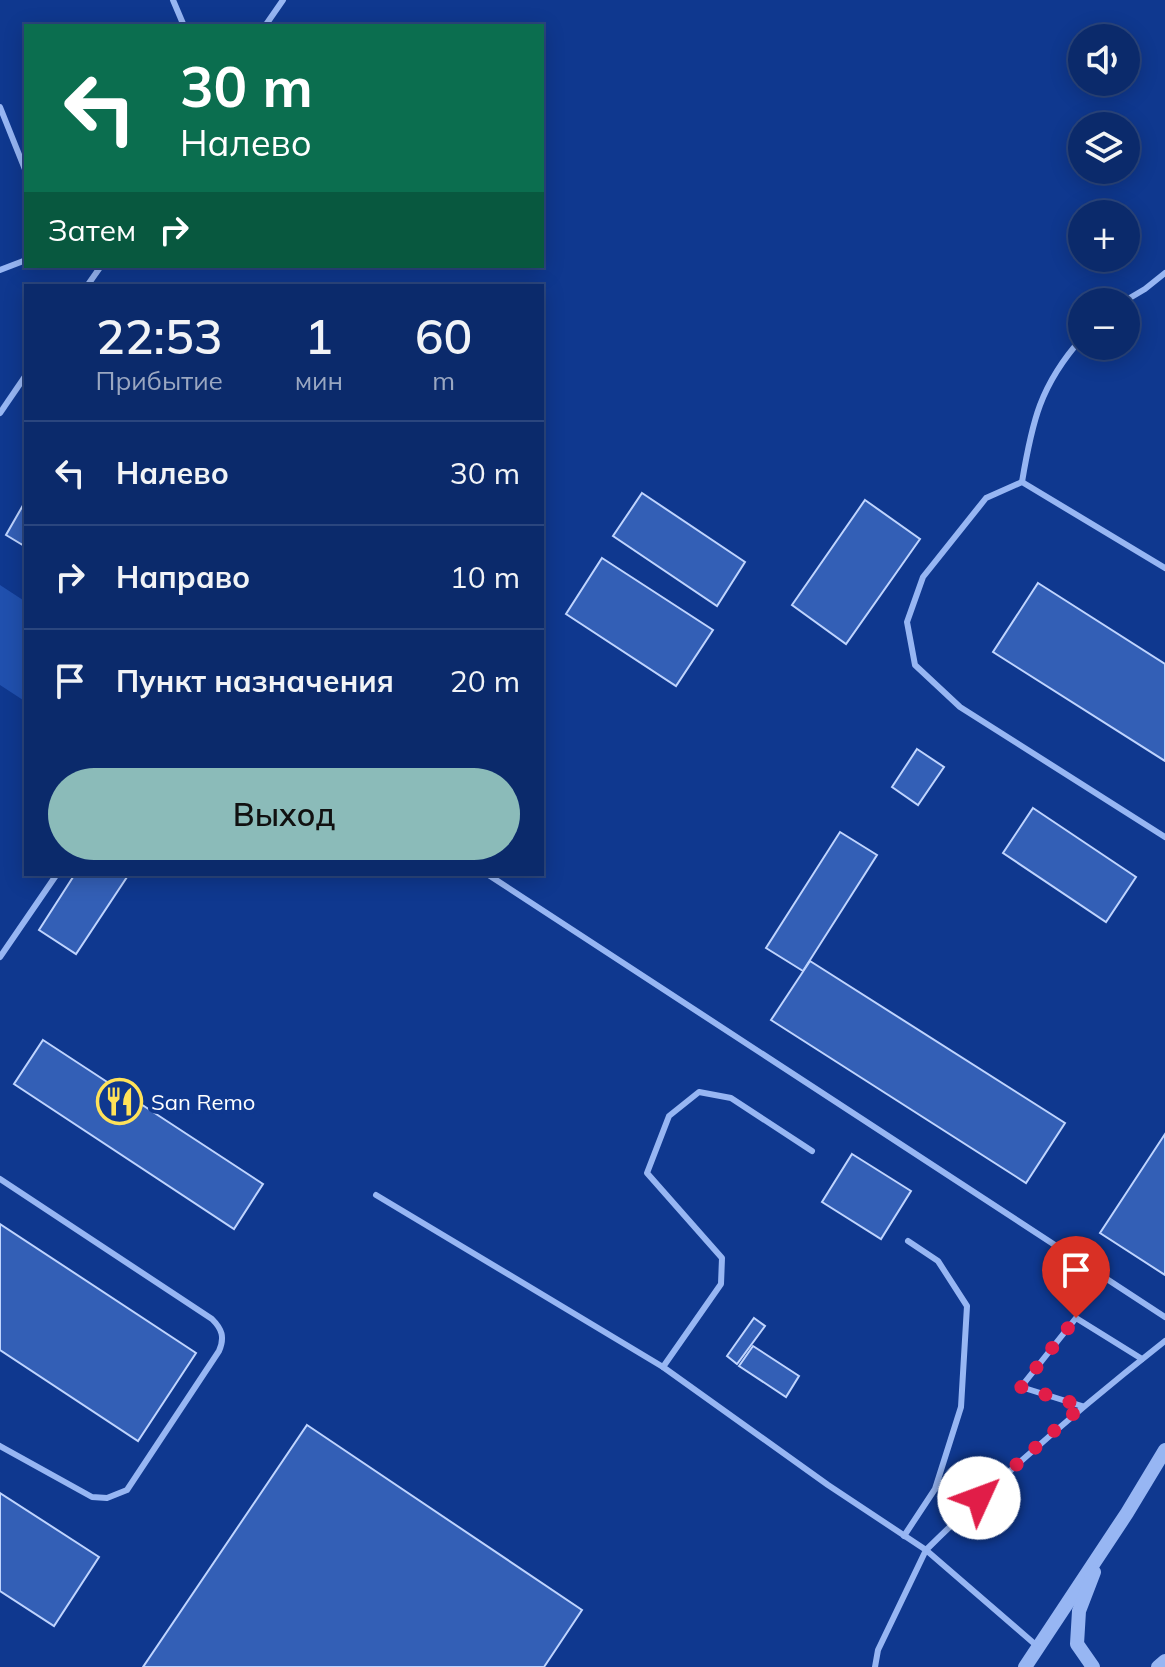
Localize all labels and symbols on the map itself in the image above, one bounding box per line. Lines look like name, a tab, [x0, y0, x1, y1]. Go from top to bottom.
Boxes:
restaurant icon: San Remo	[96, 1078, 144, 1126]
place label: San Remo	[151, 1088, 255, 1116]
pin	[1042, 1236, 1110, 1318]
position arrow	[937, 1456, 1021, 1540]

